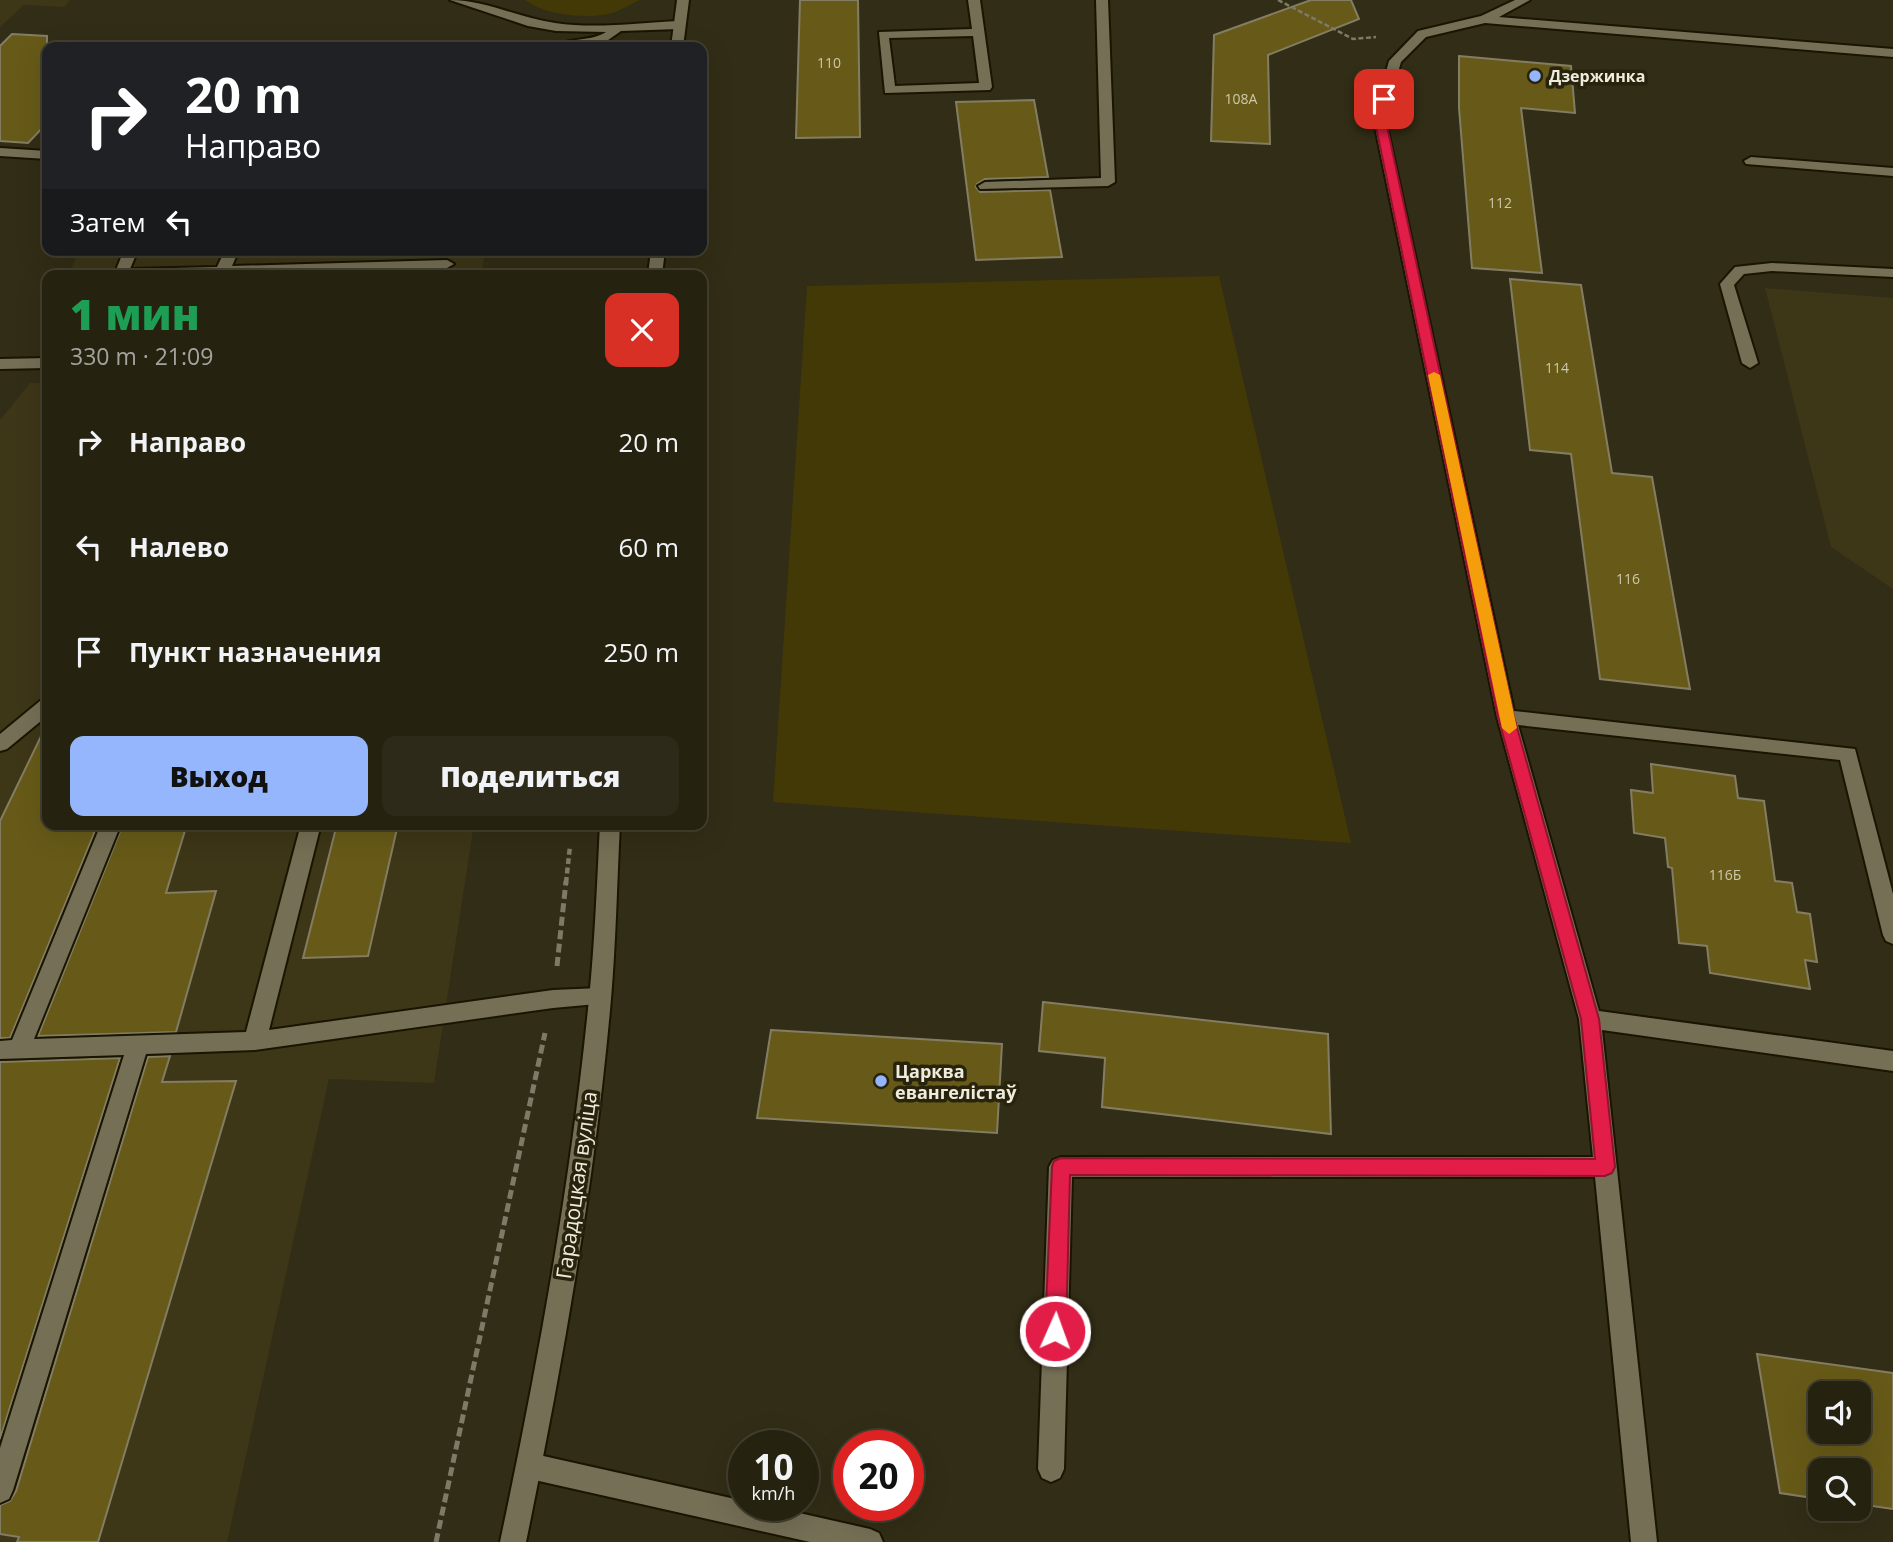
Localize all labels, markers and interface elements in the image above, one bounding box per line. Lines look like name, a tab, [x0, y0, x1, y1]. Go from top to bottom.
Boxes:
house number: 110	[817, 53, 841, 72]
text: 20 m	[185, 61, 302, 127]
place label: Дзержинка	[1549, 65, 1645, 87]
marker: Дзержинка	[1527, 68, 1543, 84]
pin	[1354, 69, 1414, 129]
icon: right	[70, 70, 161, 161]
icon: arrive	[1365, 80, 1403, 118]
house number: 108А	[1225, 89, 1258, 108]
text: Направо	[185, 124, 321, 167]
house number: 112	[1488, 193, 1512, 212]
icon: left	[160, 203, 198, 241]
text: Затем	[70, 204, 146, 240]
text: 1 мин	[70, 285, 200, 342]
button: close	[605, 293, 679, 367]
text: 330 m · 21:09	[70, 340, 213, 372]
house number: 114	[1545, 358, 1569, 377]
icon: right	[70, 423, 108, 461]
text: Направо	[129, 424, 246, 460]
text: 20 m	[618, 424, 679, 460]
icon: left	[70, 528, 108, 566]
text: Налево	[129, 529, 229, 565]
text: 60 m	[618, 529, 679, 565]
house number: 116	[1616, 569, 1640, 588]
icon: arrive	[70, 633, 108, 671]
text: Пункт назначения	[129, 634, 382, 670]
text: 250 m	[604, 634, 679, 670]
button: Выход	[70, 736, 368, 816]
button: Поделиться	[382, 736, 679, 816]
house number: 116Б	[1709, 865, 1741, 884]
place label: Царква евангелістаў	[895, 1059, 1017, 1104]
marker: Царква евангелістаў	[873, 1073, 889, 1089]
street label: Гарадоцкая вуліца	[549, 1089, 603, 1281]
position arrow	[1018, 1294, 1092, 1368]
map controls	[1808, 1381, 1871, 1521]
button: sound	[1808, 1381, 1871, 1444]
speed limit sign: 20	[833, 1430, 924, 1521]
text: 10	[753, 1443, 794, 1490]
button: search	[1808, 1458, 1871, 1521]
text: km/h	[752, 1481, 795, 1505]

